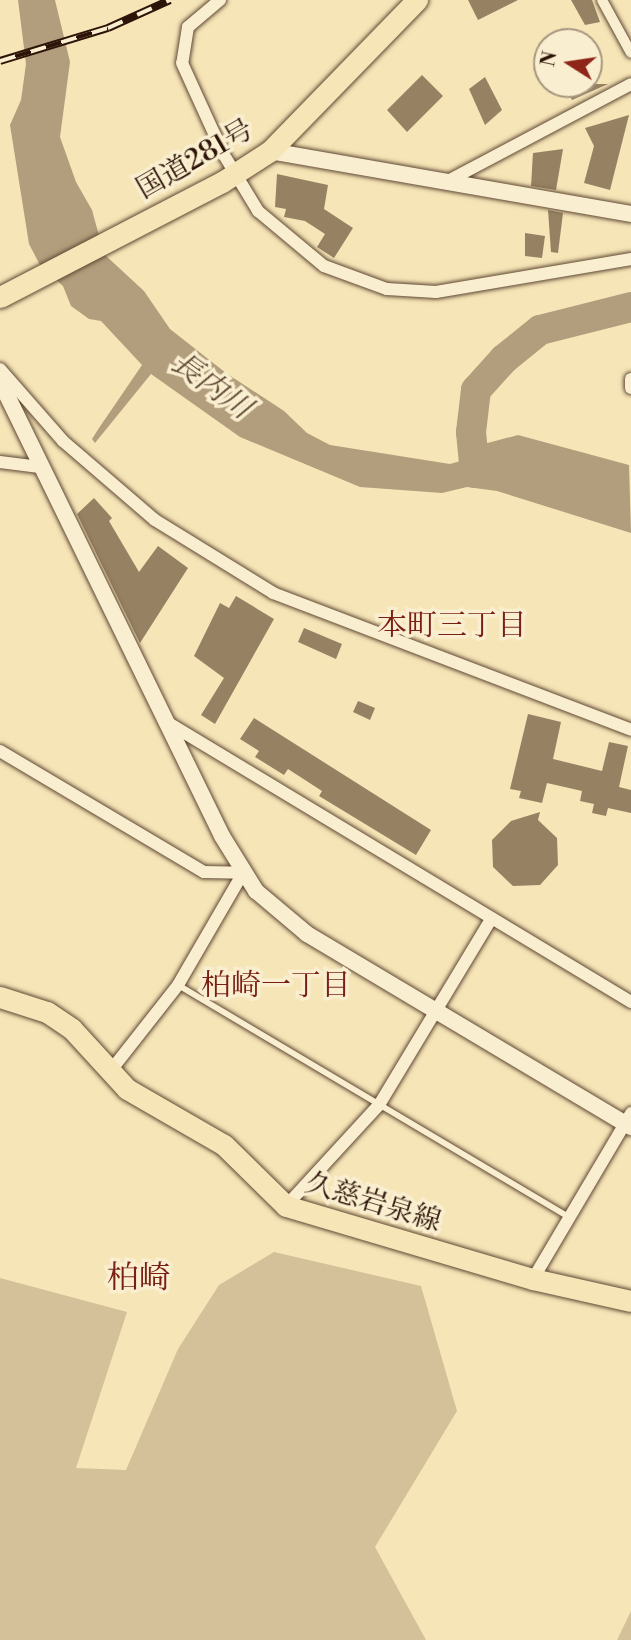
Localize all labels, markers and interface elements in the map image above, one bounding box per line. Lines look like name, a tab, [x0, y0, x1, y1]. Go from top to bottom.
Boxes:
north arrow	[533, 28, 603, 98]
text: N	[536, 49, 563, 69]
street label: 国道281号	[131, 113, 259, 207]
water label: 長内川	[164, 345, 258, 427]
district label: 本町三丁目	[377, 608, 527, 644]
district label: 柏崎一丁目	[201, 968, 351, 1004]
street label: 久慈岩泉線	[301, 1166, 445, 1240]
district label: 柏崎	[107, 1259, 171, 1297]

